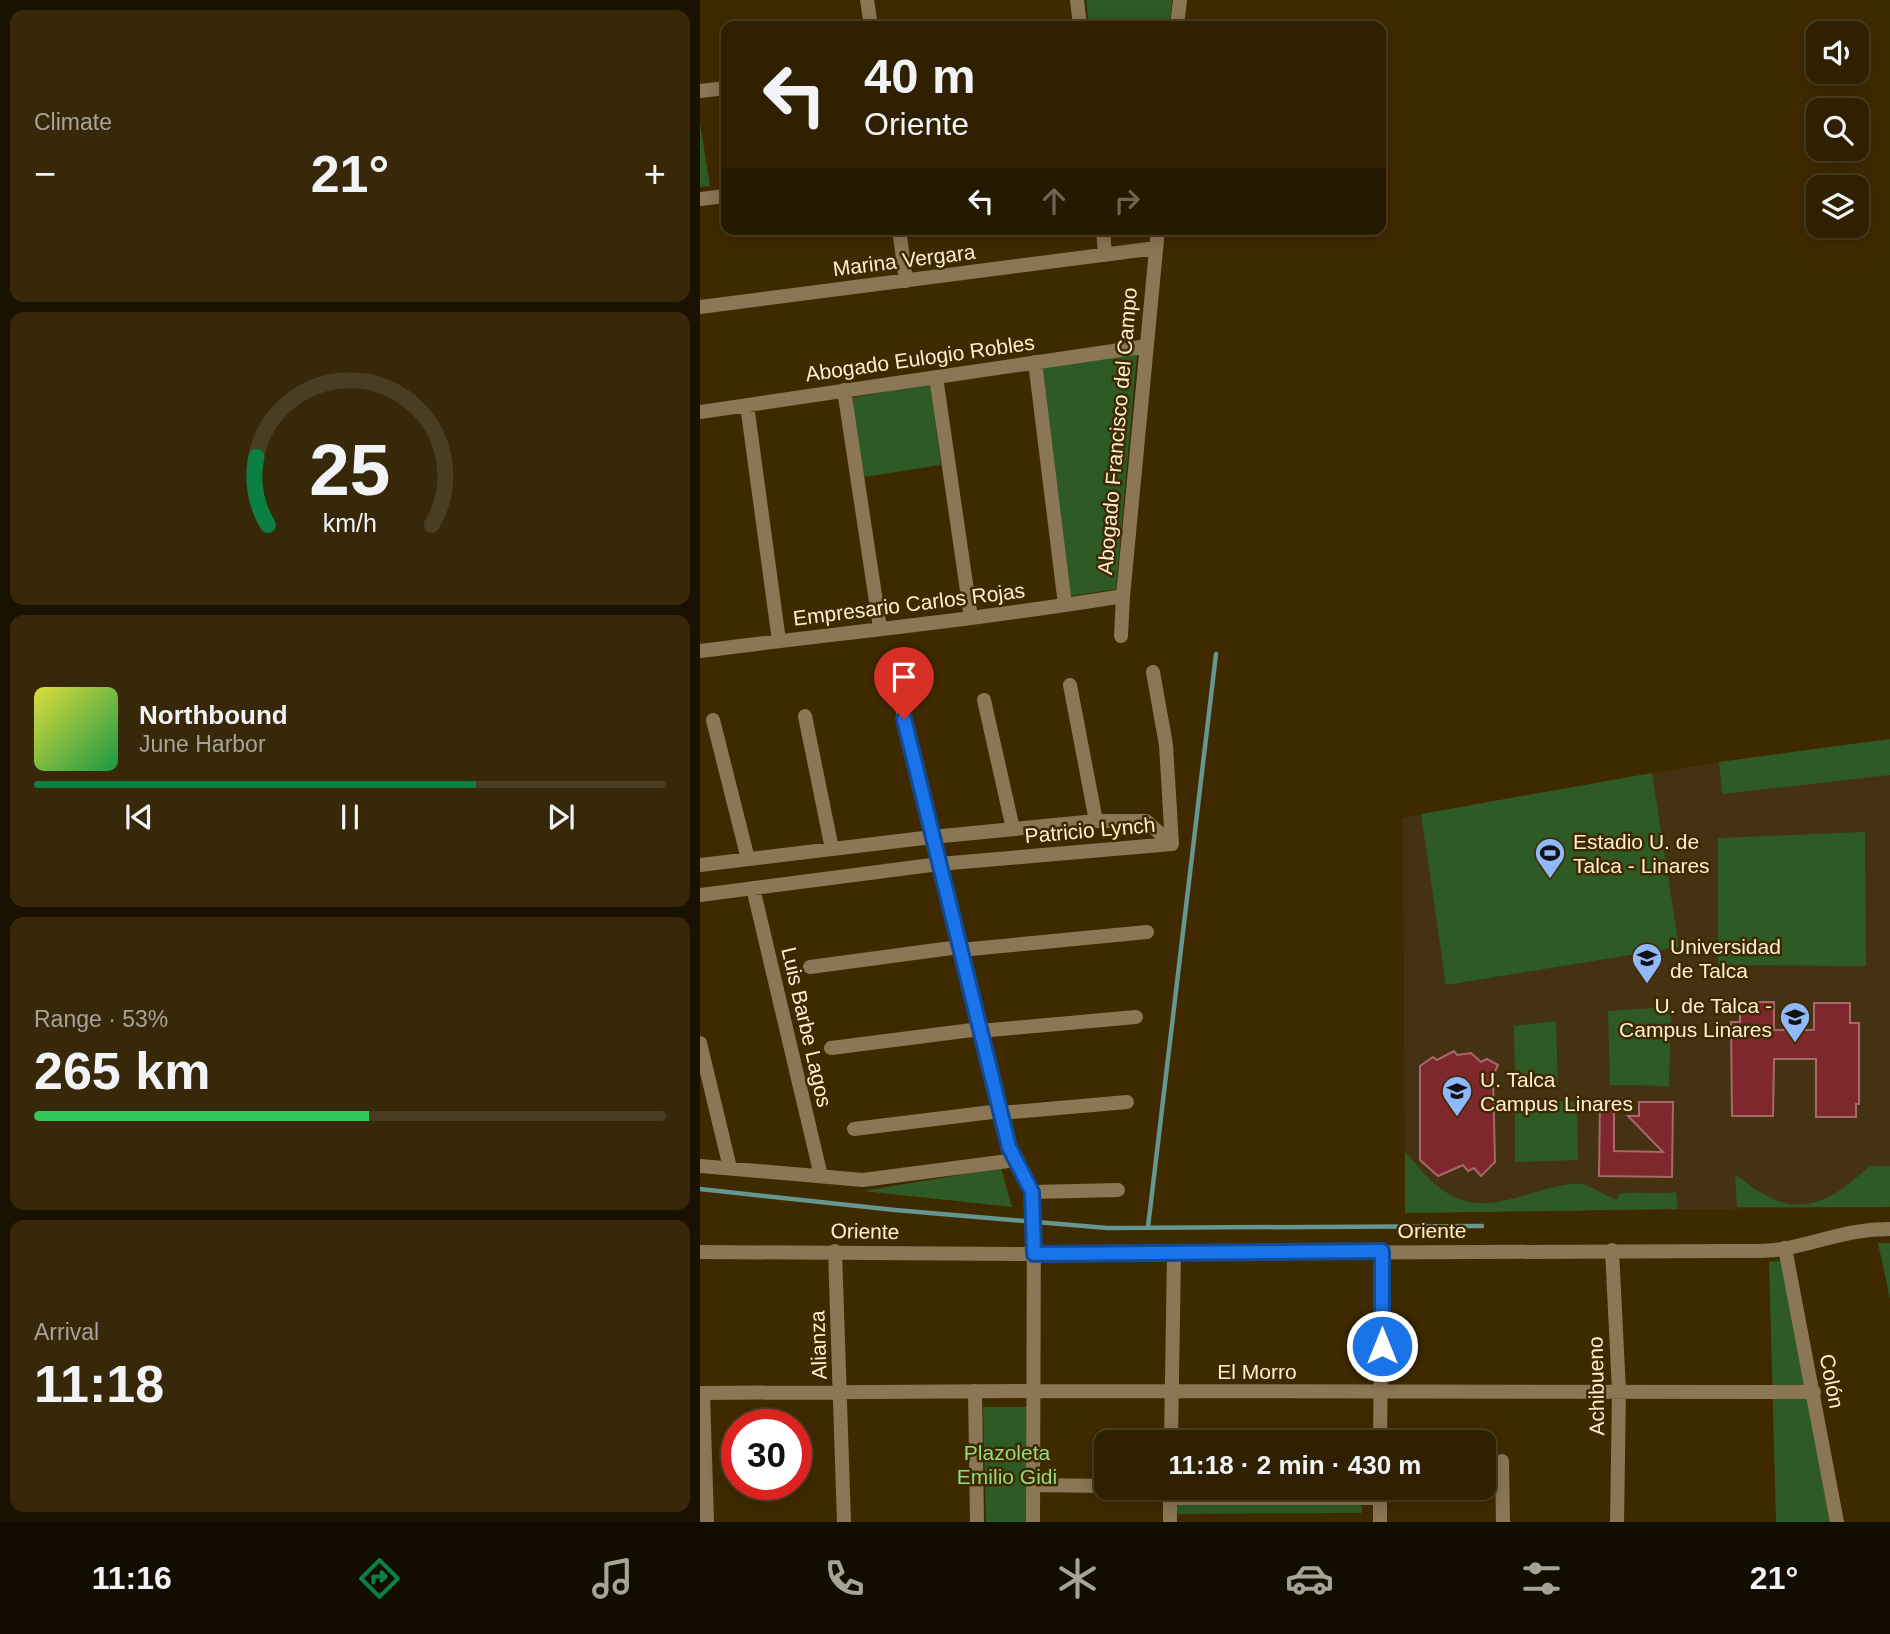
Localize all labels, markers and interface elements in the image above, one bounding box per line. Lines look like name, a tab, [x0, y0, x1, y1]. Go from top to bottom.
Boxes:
map controls	[1806, 21, 1869, 238]
button: sound	[1806, 21, 1869, 84]
icon: left	[749, 49, 840, 140]
text: 40 m	[864, 49, 976, 103]
button: search	[1806, 98, 1869, 161]
text: Oriente	[864, 106, 969, 142]
text: Climate	[34, 109, 112, 135]
text: 21°	[311, 145, 389, 203]
text: −	[34, 153, 56, 195]
text: +	[644, 153, 666, 195]
button: layers	[1806, 175, 1869, 238]
icon: left	[962, 182, 1000, 220]
icon: ahead	[1035, 182, 1073, 220]
icon: right	[1108, 182, 1146, 220]
street label: Marina Vergara	[831, 240, 977, 280]
street label: Abogado Francisco del Campo	[1093, 286, 1141, 576]
street label: Abogado Eulogio Robles	[804, 331, 1036, 385]
text: 25	[310, 429, 390, 510]
text: km/h	[323, 508, 377, 536]
street label: Empresario Carlos Rojas	[792, 578, 1026, 630]
pin	[874, 647, 934, 719]
icon: arrive	[885, 658, 923, 696]
text: Northbound	[139, 700, 288, 730]
text: June Harbor	[139, 731, 266, 757]
icon: previous	[120, 798, 158, 836]
icon: pause	[331, 798, 369, 836]
icon: next	[542, 798, 580, 836]
street label: Patricio Lynch	[1024, 813, 1156, 847]
place label: Estadio U. de Talca - Linares	[1573, 830, 1710, 877]
sports icon: Estadio U. de Talca - Linares	[1533, 836, 1567, 880]
place label: Universidad de Talca	[1670, 935, 1781, 982]
school or university icon: Universidad de Talca	[1630, 941, 1664, 985]
street label: Luis Barbe Lagos	[777, 945, 837, 1109]
place label: U. de Talca - Campus Linares	[1619, 994, 1772, 1041]
school or university icon: U. de Talca - Campus Linares	[1778, 1000, 1812, 1044]
text: Range · 53%	[34, 1006, 168, 1032]
text: 265 km	[34, 1042, 210, 1100]
place label: U. Talca Campus Linares	[1480, 1068, 1633, 1115]
school or university icon: U. Talca Campus Linares	[1440, 1074, 1474, 1118]
street label: Oriente	[830, 1219, 900, 1243]
street label: Oriente	[1398, 1219, 1466, 1242]
position arrow	[1345, 1309, 1419, 1383]
street label: Alianza	[805, 1310, 831, 1380]
text: Arrival	[34, 1319, 99, 1345]
street label: Achibueno	[1584, 1336, 1608, 1436]
street label: Colón	[1815, 1352, 1849, 1410]
text: 11:18	[34, 1355, 164, 1413]
street label: El Morro	[1217, 1360, 1297, 1383]
speed limit sign: 30	[721, 1409, 812, 1500]
park label: Plazoleta Emilio Gidi	[957, 1441, 1057, 1488]
text: 11:18 · 2 min · 430 m	[1169, 1450, 1421, 1480]
icon: directions	[355, 1554, 404, 1603]
icon: music	[588, 1554, 637, 1603]
icon: phone	[820, 1554, 869, 1603]
icon: climate	[1053, 1554, 1102, 1603]
icon: car	[1285, 1554, 1334, 1603]
icon: filters	[1517, 1554, 1566, 1603]
text: 11:16	[92, 1560, 172, 1596]
text: 21°	[1750, 1560, 1798, 1596]

